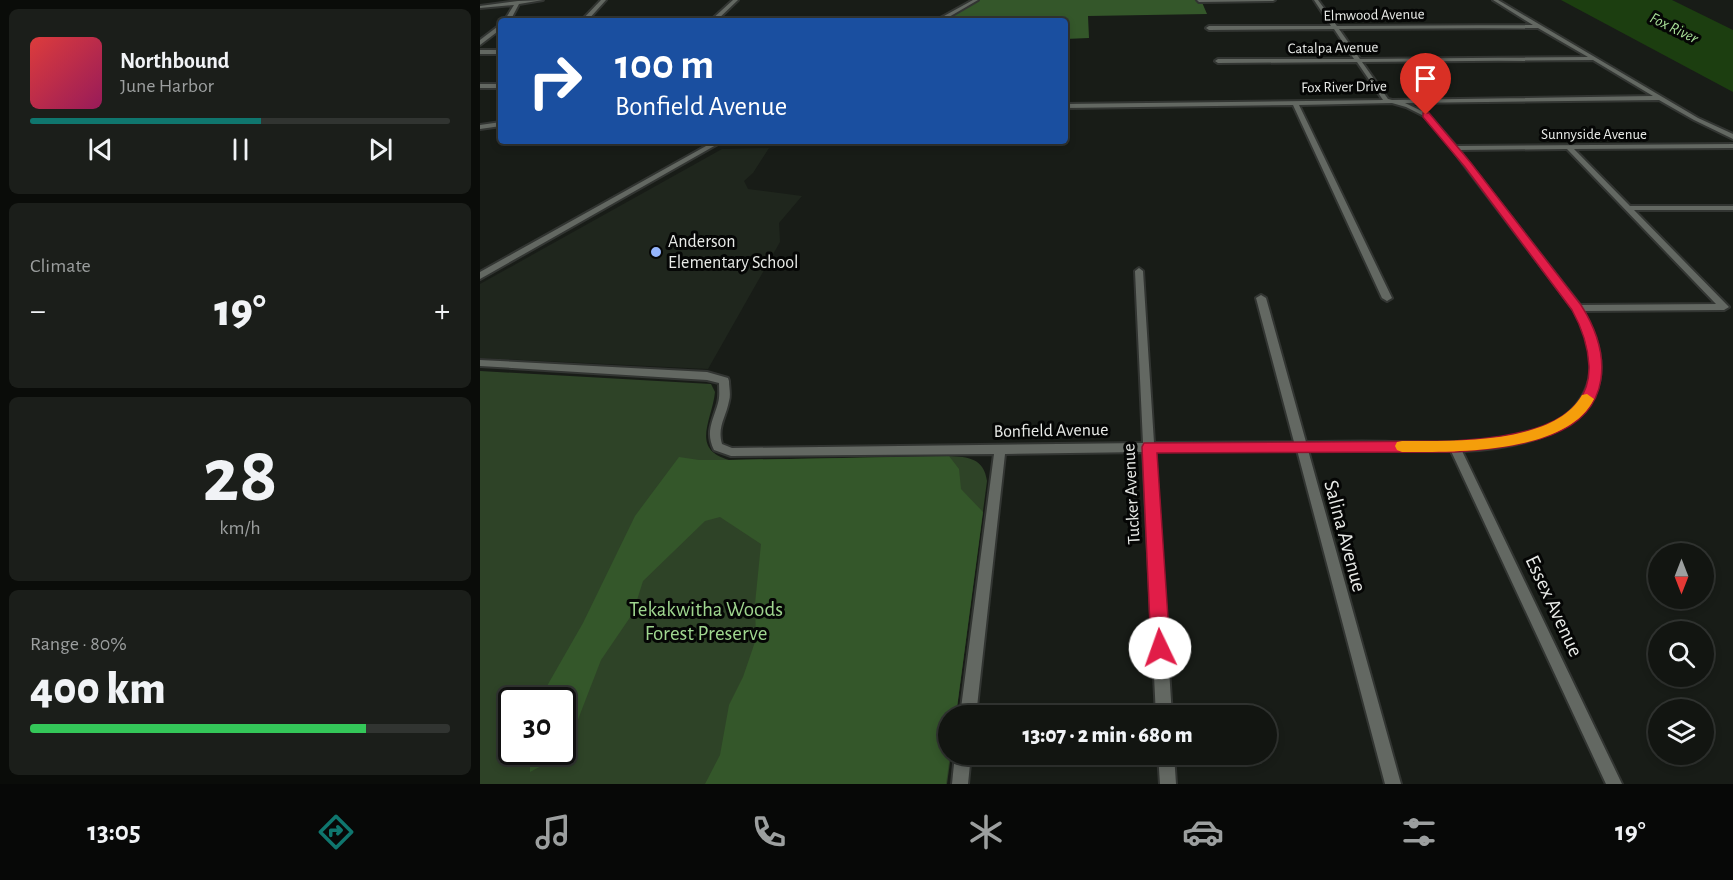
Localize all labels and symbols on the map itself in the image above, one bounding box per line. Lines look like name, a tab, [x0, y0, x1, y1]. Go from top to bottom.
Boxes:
street label: Elmwood Avenue	[1323, 7, 1425, 23]
water label: Fox River	[1647, 10, 1701, 47]
street label: Catalpa Avenue	[1287, 40, 1379, 56]
pin	[1400, 53, 1451, 115]
street label: Fox River Drive	[1301, 79, 1387, 95]
street label: Sunnyside Avenue	[1541, 127, 1647, 142]
place label: Anderson Elementary School	[668, 233, 799, 272]
marker: Anderson Elementary School	[649, 245, 663, 259]
street label: Bonfield Avenue	[993, 421, 1109, 441]
street label: Tucker Avenue	[1120, 443, 1144, 545]
street label: Salina Avenue	[1320, 478, 1370, 594]
north arrow	[1648, 543, 1714, 609]
street label: Essex Avenue	[1521, 552, 1587, 660]
park label: Tekakwitha Woods Forest Preserve	[629, 599, 783, 644]
position arrow	[1128, 616, 1192, 680]
speed limit sign: 30	[498, 687, 576, 765]

